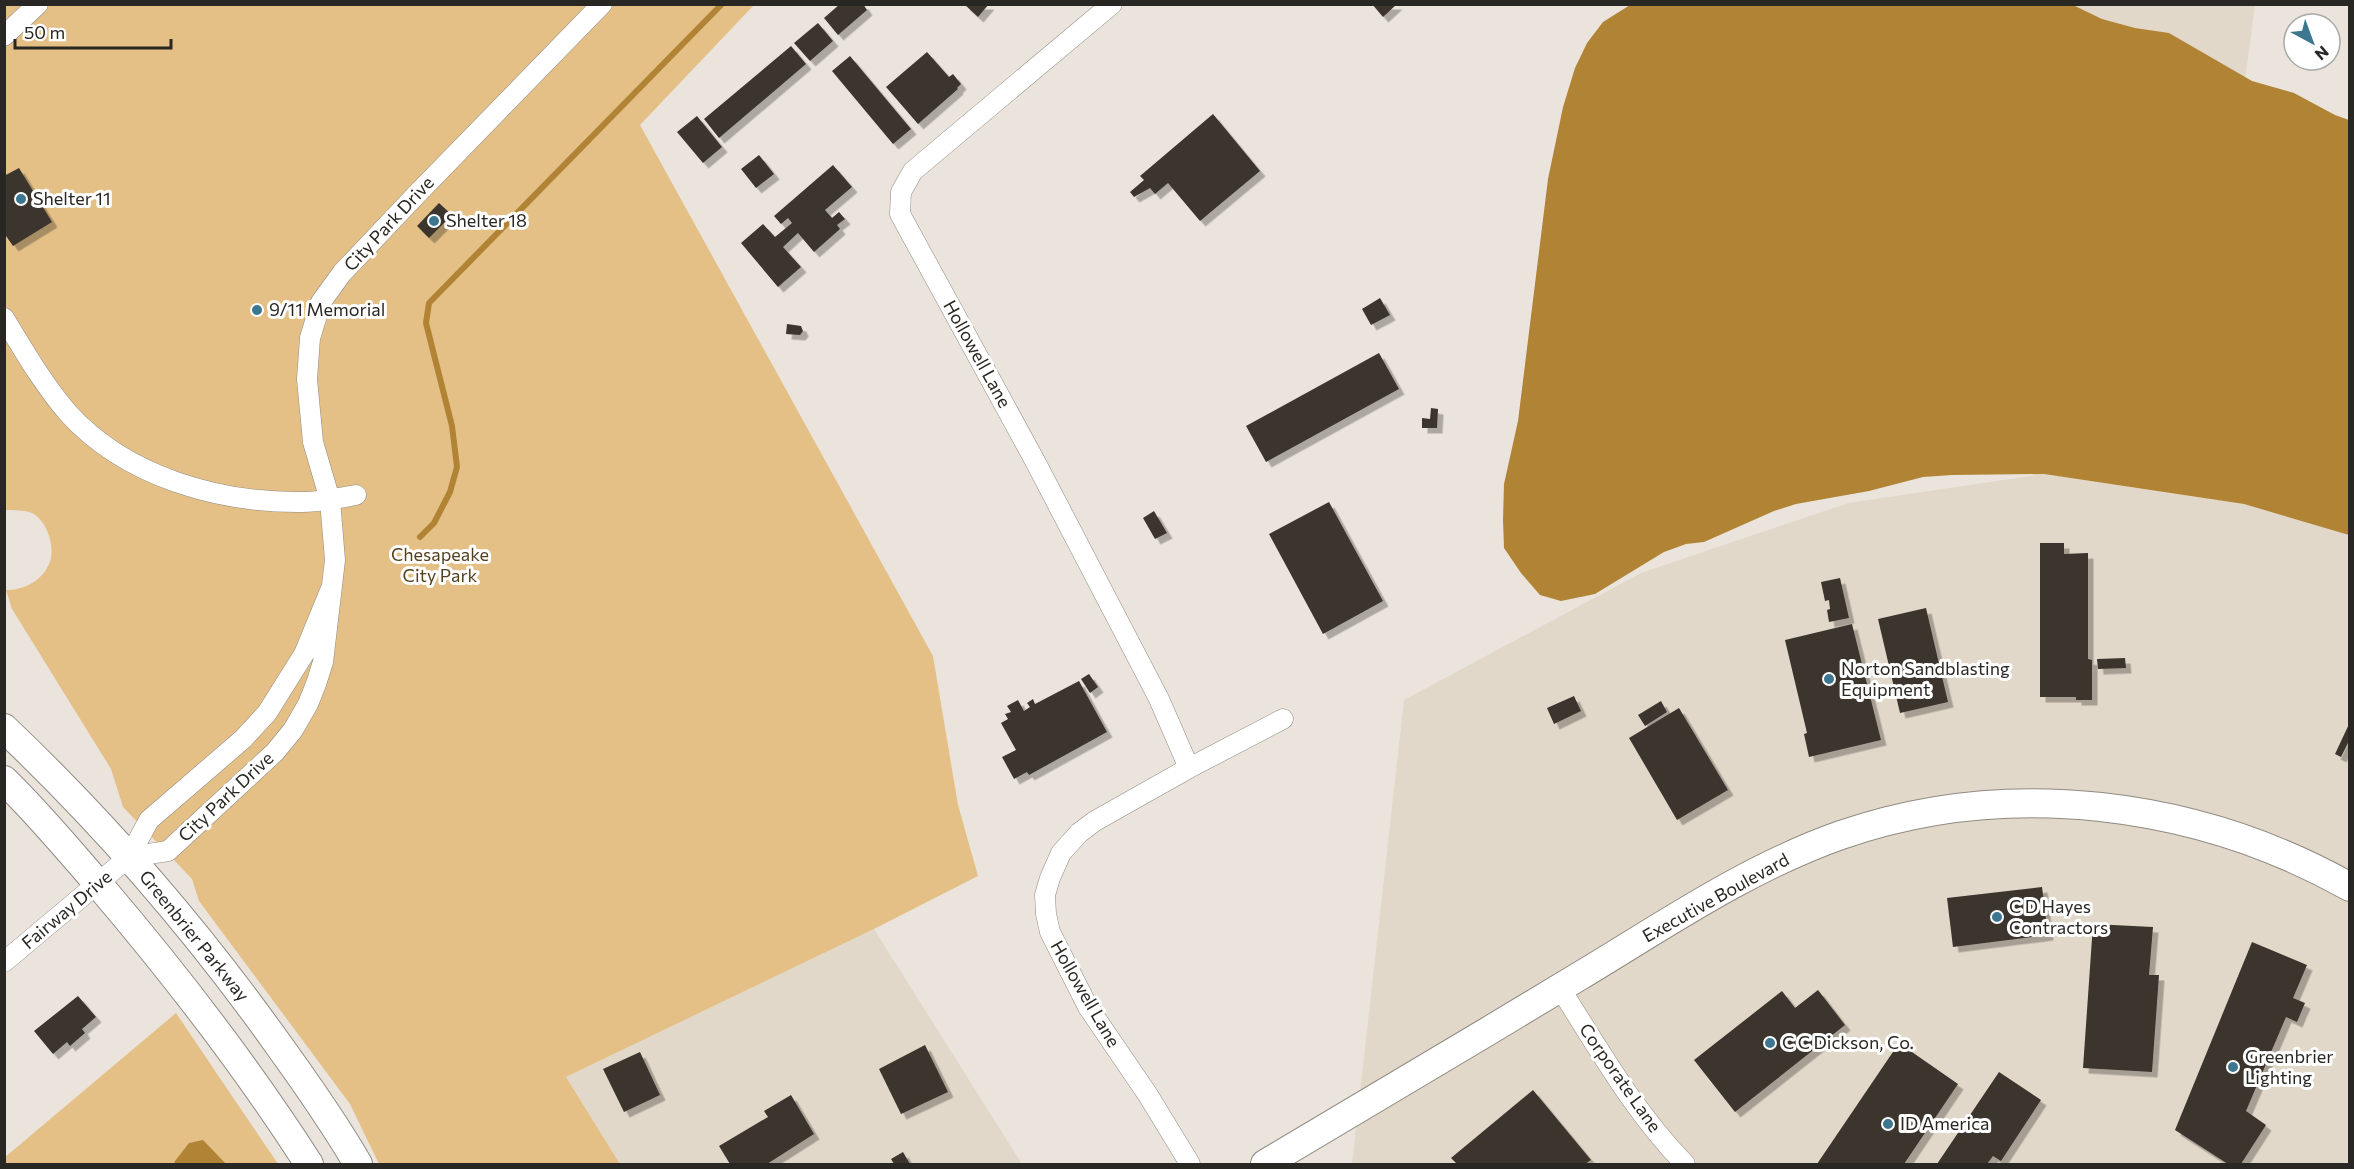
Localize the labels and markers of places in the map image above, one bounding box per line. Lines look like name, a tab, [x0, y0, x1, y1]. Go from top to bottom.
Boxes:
place label: Shelter 11	[33, 187, 111, 209]
marker: Shelter 11	[14, 192, 28, 206]
place label: Shelter 18	[446, 209, 527, 231]
marker: Shelter 18	[427, 214, 441, 228]
place label: 9/11 Memorial	[269, 298, 385, 320]
marker: 9/11 Memorial	[250, 303, 264, 317]
place label: Norton Sandblasting Equipment	[1841, 657, 2010, 700]
marker: Norton Sandblasting Equipment	[1822, 672, 1836, 686]
place label: C D Hayes Contractors	[2009, 895, 2108, 938]
marker: C D Hayes Contractors	[1990, 910, 2004, 924]
place label: C C Dickson, Co.	[1782, 1031, 1914, 1053]
marker: C C Dickson, Co.	[1763, 1036, 1777, 1050]
place label: Greenbrier Lighting	[2245, 1045, 2334, 1088]
marker: Greenbrier Lighting	[2226, 1060, 2240, 1074]
place label: ID America	[1900, 1112, 1990, 1134]
marker: ID America	[1881, 1117, 1895, 1131]

